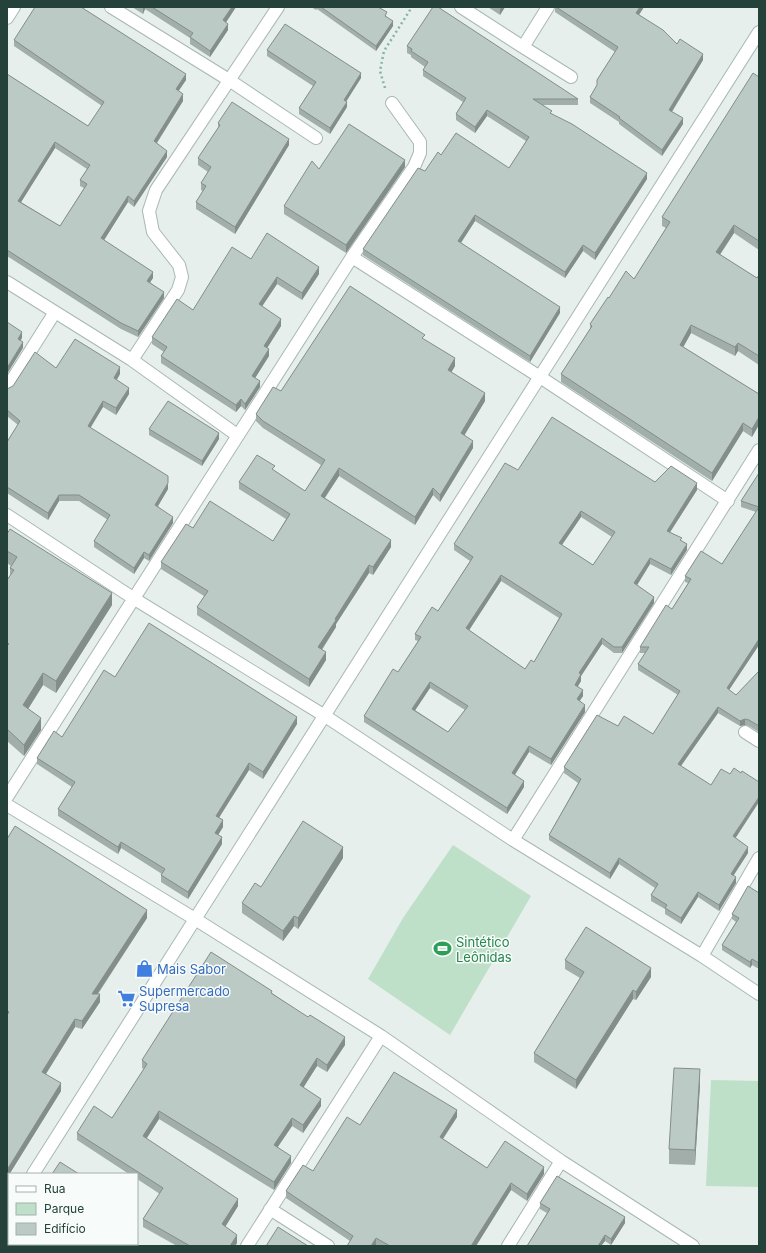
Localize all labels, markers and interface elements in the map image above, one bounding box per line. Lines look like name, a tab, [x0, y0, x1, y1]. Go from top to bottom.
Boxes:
place label: Sintético Leônidas	[456, 934, 512, 965]
sports icon: Sintético Leônidas	[433, 939, 453, 959]
shop icon: Mais Sabor	[134, 959, 154, 979]
place label: Mais Sabor	[157, 961, 226, 977]
place label: Supermercado Supresa	[139, 983, 230, 1014]
supermarket icon: Supermercado Supresa	[116, 988, 136, 1008]
legend	[8, 1173, 138, 1245]
text: Rua	[44, 1181, 66, 1196]
text: Parque	[44, 1201, 84, 1216]
text: Edifício	[44, 1221, 86, 1236]

